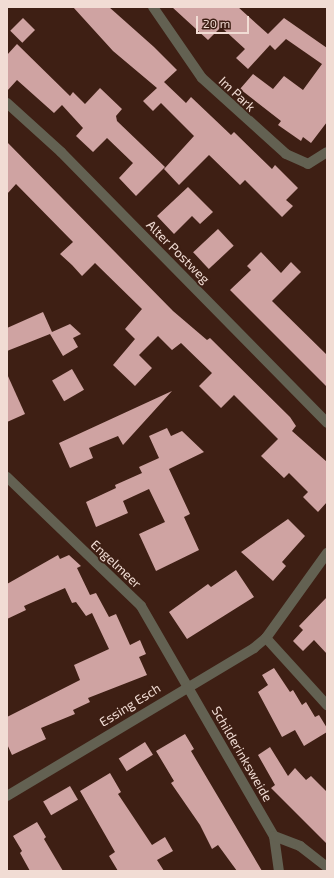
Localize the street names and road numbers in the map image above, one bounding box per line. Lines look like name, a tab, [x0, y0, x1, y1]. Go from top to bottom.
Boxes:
street label: Im Park	[215, 73, 259, 115]
street label: Alter Postweg	[143, 217, 213, 287]
street label: Engelmeer	[87, 537, 145, 591]
street label: Essing Esch	[97, 680, 163, 730]
street label: Schilderinksweide	[208, 704, 276, 804]

